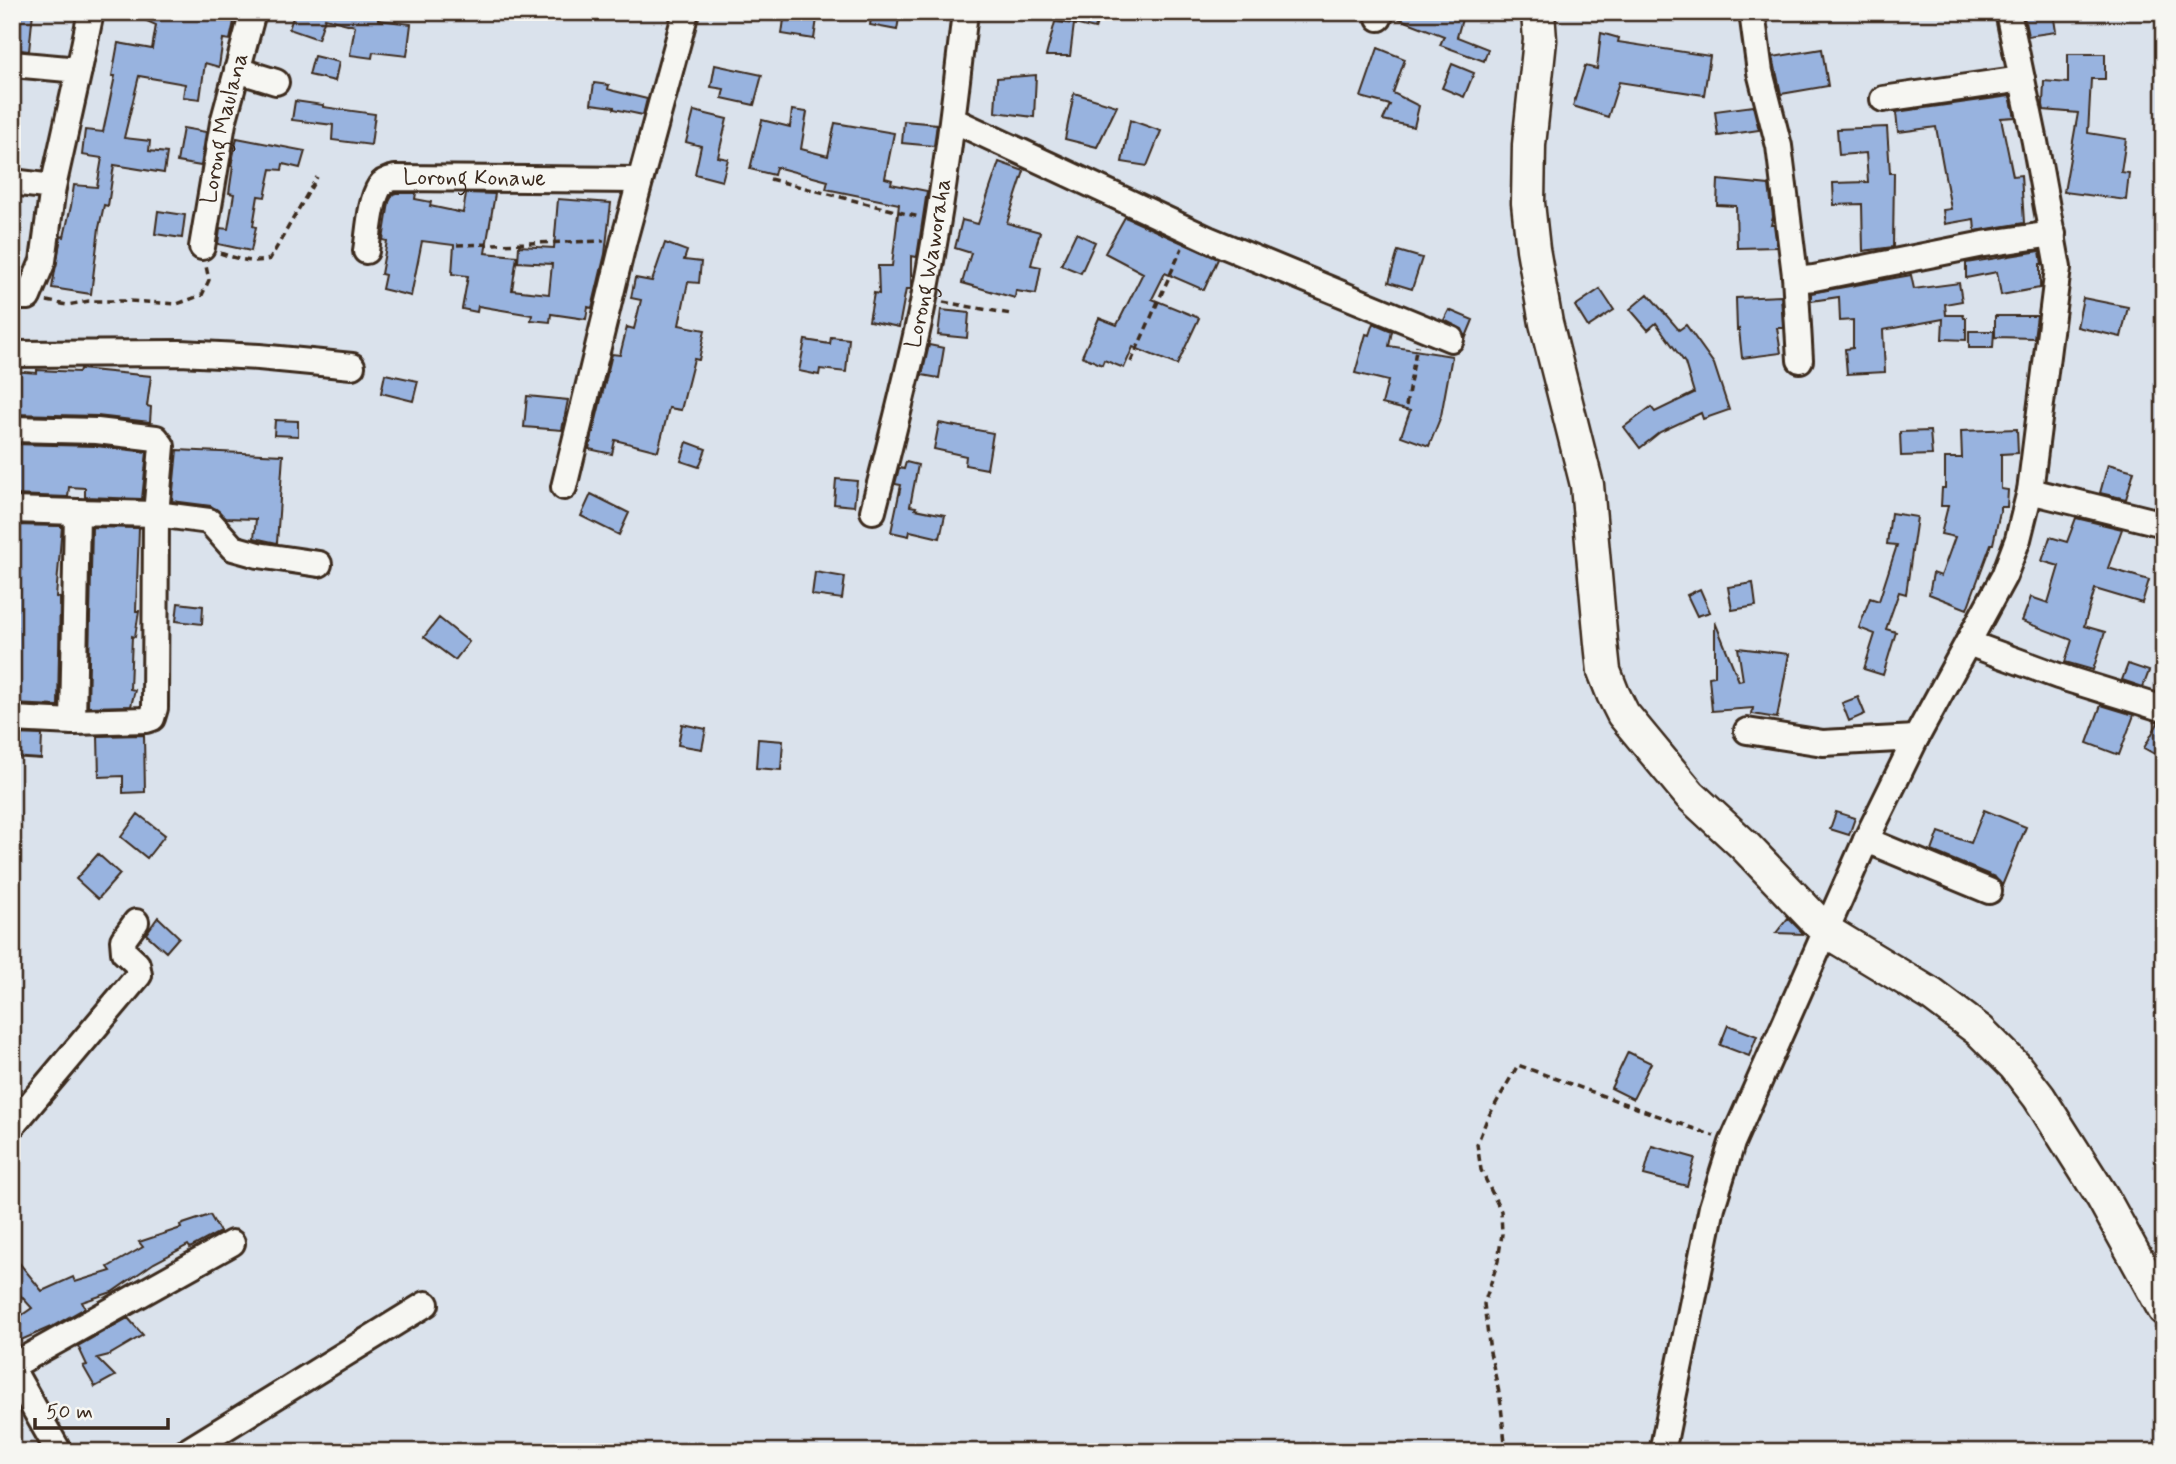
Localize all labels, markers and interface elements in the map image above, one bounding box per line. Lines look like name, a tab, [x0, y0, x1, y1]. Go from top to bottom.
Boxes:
street label: Lorong Maulana	[195, 49, 256, 206]
street label: Lorong Konawe	[403, 163, 546, 196]
street label: Lorong Waworaha	[899, 176, 959, 351]
scale bar	[35, 1387, 168, 1431]
text: 50 m	[46, 1398, 93, 1426]

